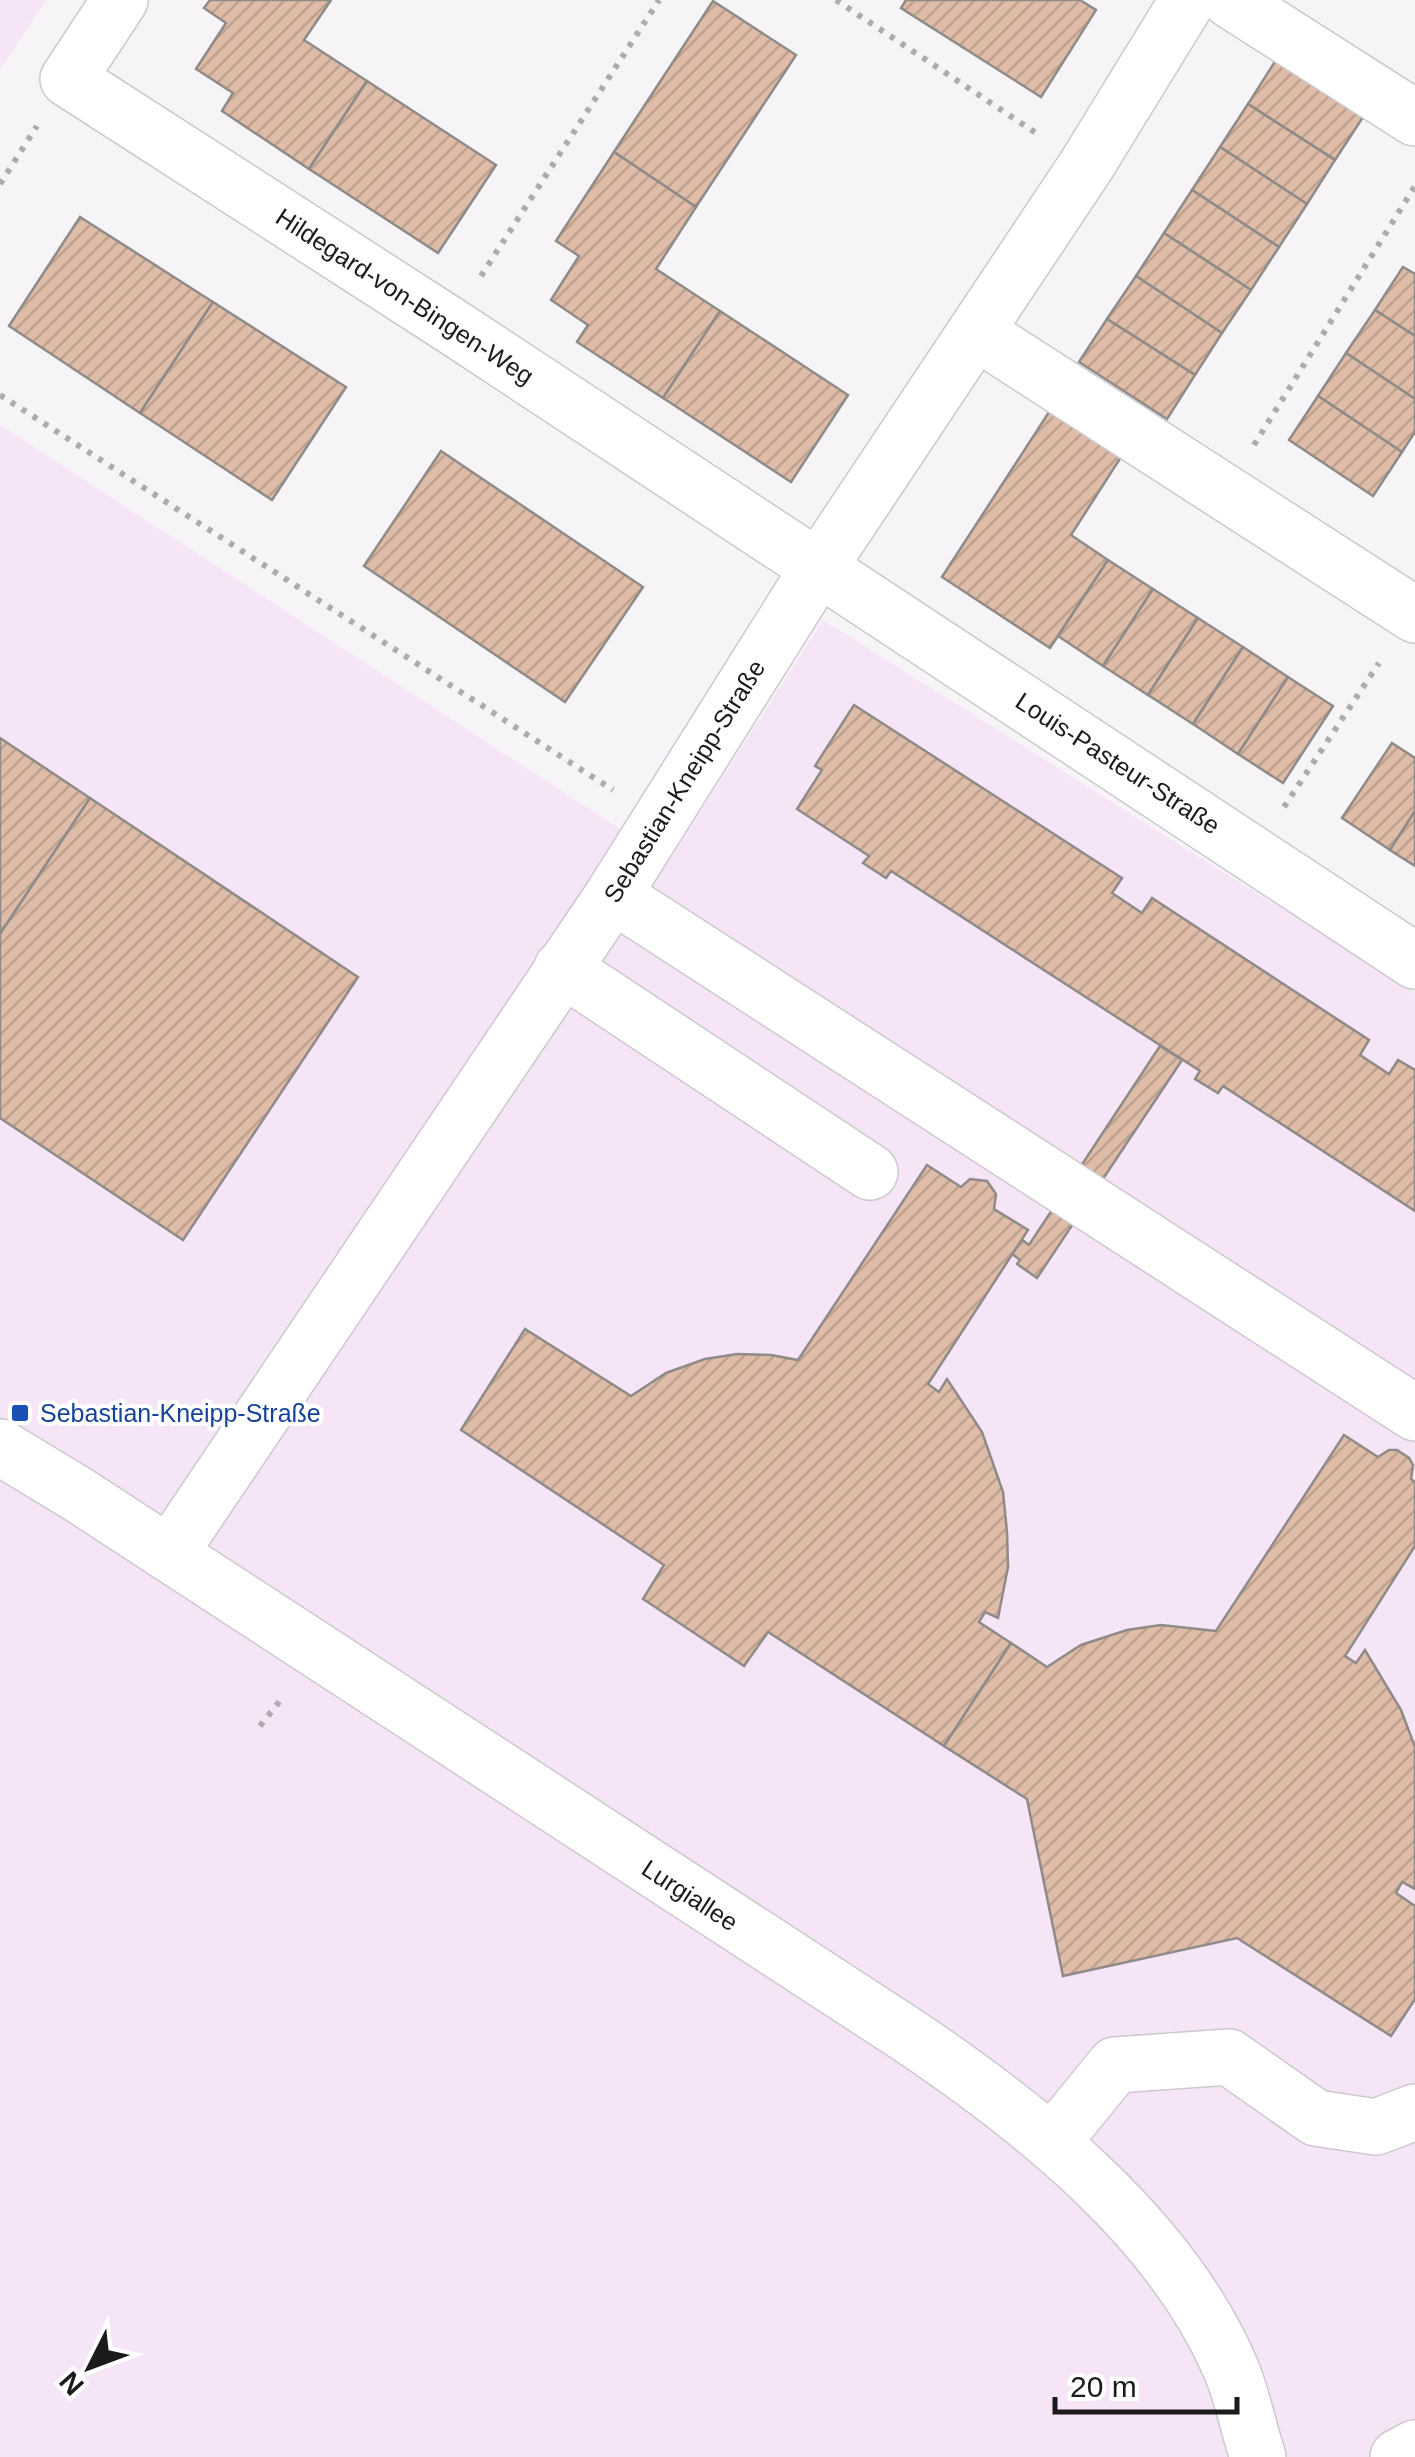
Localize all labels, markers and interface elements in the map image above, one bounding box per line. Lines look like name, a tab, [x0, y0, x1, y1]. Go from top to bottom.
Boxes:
street label: Hildegard-von-Bingen-Weg	[271, 202, 539, 390]
street label: Sebastian-Kneipp-Straße	[598, 655, 770, 907]
street label: Louis-Pasteur-Straße	[1011, 687, 1225, 839]
place label: Sebastian-Kneipp-Straße	[40, 1399, 321, 1427]
marker: Sebastian-Kneipp-Straße	[9, 1402, 31, 1424]
street label: Lurgiallee	[637, 1854, 743, 1936]
north arrow	[40, 2317, 140, 2417]
scale bar	[1055, 2352, 1238, 2414]
text: N	[54, 2366, 90, 2401]
text: 20 m	[1070, 2370, 1137, 2403]

